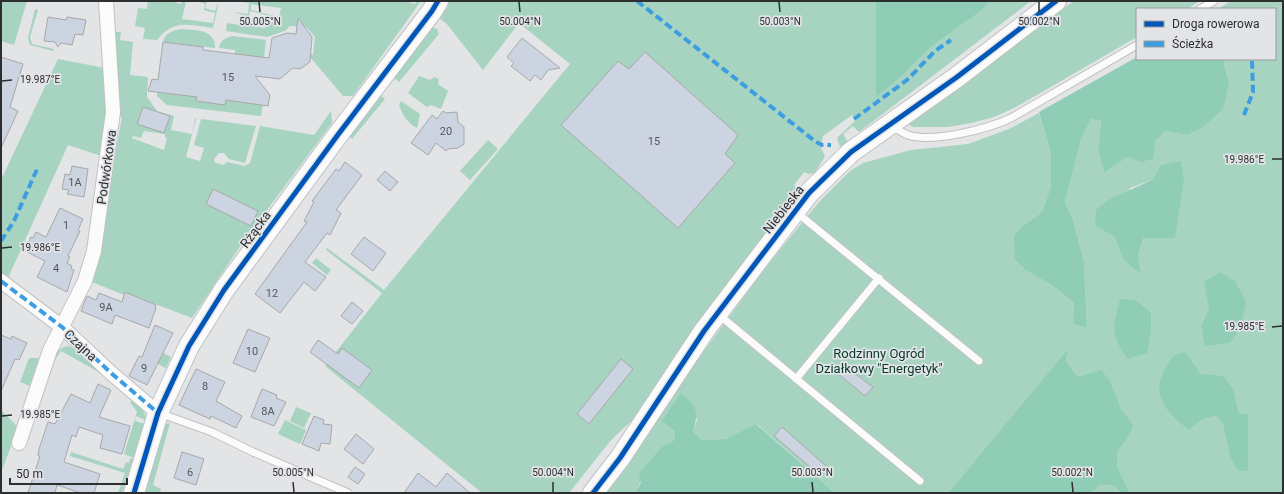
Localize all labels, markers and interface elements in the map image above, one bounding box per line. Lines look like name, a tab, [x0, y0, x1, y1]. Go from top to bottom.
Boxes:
legend	[1136, 8, 1276, 60]
text: 50.005°N	[239, 16, 281, 27]
text: 50.004°N	[499, 16, 541, 27]
text: 50.003°N	[759, 16, 801, 27]
text: 50.002°N	[1018, 16, 1060, 27]
text: Droga rowerowa	[1172, 17, 1259, 31]
text: Ścieżka	[1172, 36, 1213, 51]
house number: 15	[222, 71, 234, 84]
text: 19.987°E	[20, 74, 60, 85]
house number: 20	[440, 125, 452, 138]
street label: Podwórkowa	[94, 129, 119, 205]
house number: 15	[648, 135, 660, 148]
text: 19.986°E	[1224, 154, 1264, 165]
house number: 1A	[68, 176, 83, 189]
street label: Niebieska	[760, 182, 807, 236]
street label: Rżącka	[237, 208, 274, 251]
house number: 1	[63, 219, 69, 232]
text: 19.986°E	[20, 242, 60, 253]
house number: 4	[53, 262, 59, 275]
house number: 12	[266, 287, 278, 300]
house number: 9A	[99, 301, 114, 314]
text: 19.985°E	[1224, 321, 1264, 332]
street label: Czajna	[61, 326, 100, 364]
house number: 10	[246, 345, 258, 358]
park label: Rodzinny Ogród Działkowy "Energetyk"	[815, 346, 943, 376]
house number: 9	[141, 362, 147, 375]
house number: 8	[202, 380, 208, 393]
house number: 8A	[261, 405, 276, 418]
text: 19.985°E	[20, 409, 60, 420]
scale bar	[10, 460, 127, 486]
house number: 6	[187, 466, 193, 479]
text: 50 m	[16, 467, 43, 481]
text: 50.005°N	[272, 467, 314, 478]
text: 50.004°N	[532, 467, 574, 478]
text: 50.003°N	[791, 467, 833, 478]
text: 50.002°N	[1051, 467, 1093, 478]

